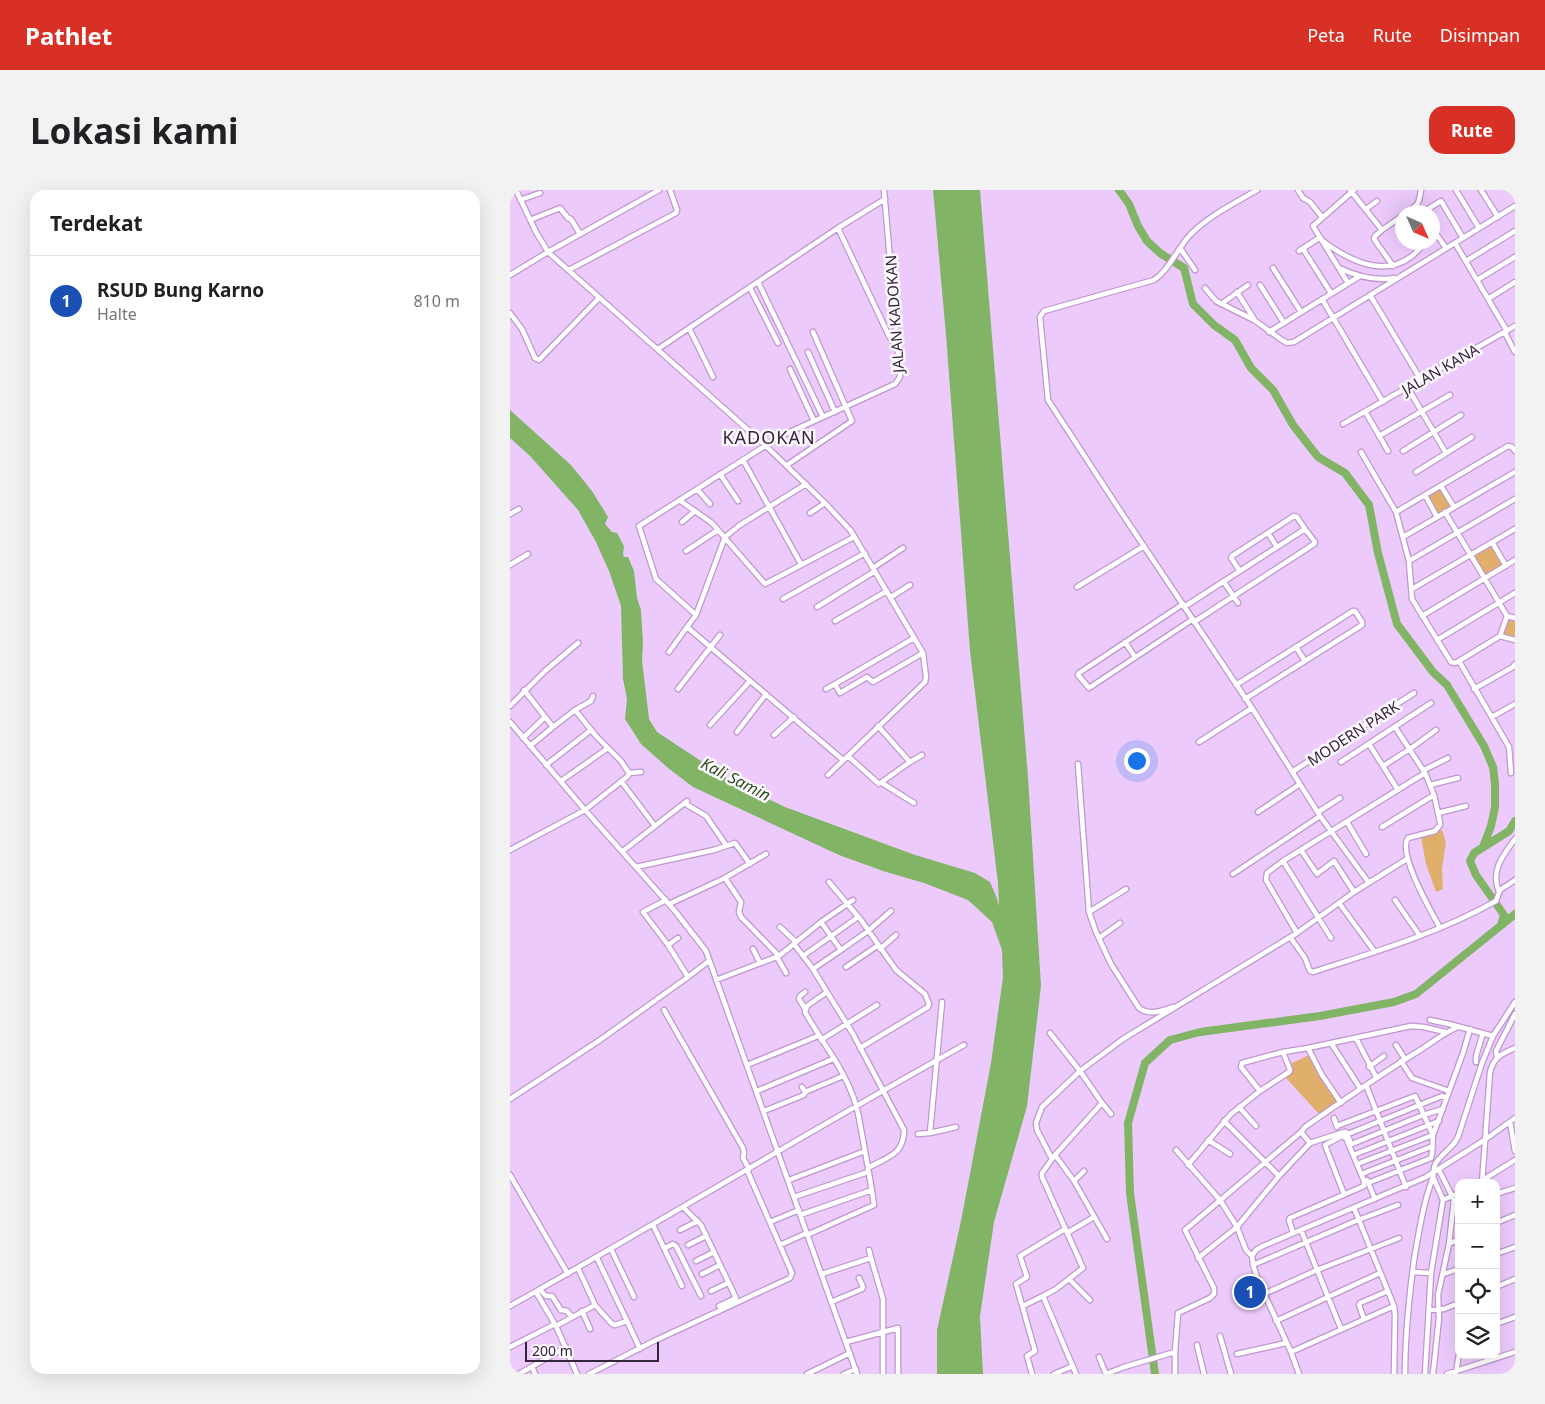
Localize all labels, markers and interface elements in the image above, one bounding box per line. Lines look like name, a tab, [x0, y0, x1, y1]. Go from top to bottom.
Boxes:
text: Pathlet	[25, 19, 112, 52]
text: Peta	[1307, 23, 1345, 47]
text: Rute	[1373, 23, 1412, 47]
text: Disimpan	[1440, 23, 1520, 47]
button: Rute	[1429, 106, 1515, 154]
text: Lokasi kami	[30, 107, 239, 154]
north arrow	[1395, 205, 1440, 250]
text: Terdekat	[50, 209, 143, 237]
street label: JALAN KADOKAN	[880, 254, 908, 376]
text: RSUD Bung Karno	[97, 277, 264, 303]
text: 1	[61, 290, 71, 312]
text: 810 m	[413, 290, 460, 312]
text: Halte	[97, 303, 137, 325]
street label: JALAN KANA	[1396, 339, 1483, 400]
district label: KADOKAN	[722, 425, 816, 449]
street label: MODERN PARK	[1303, 695, 1403, 770]
your location	[1124, 748, 1150, 774]
water label: Kali Samin	[698, 752, 774, 806]
map controls	[1455, 1179, 1500, 1359]
button: +	[1455, 1179, 1500, 1224]
button: −	[1455, 1224, 1500, 1269]
button: locate	[1455, 1269, 1500, 1314]
pin: 1	[1234, 1273, 1266, 1311]
button: layers	[1455, 1314, 1500, 1359]
scale bar	[525, 1339, 659, 1362]
text: 200 m	[532, 1341, 573, 1360]

